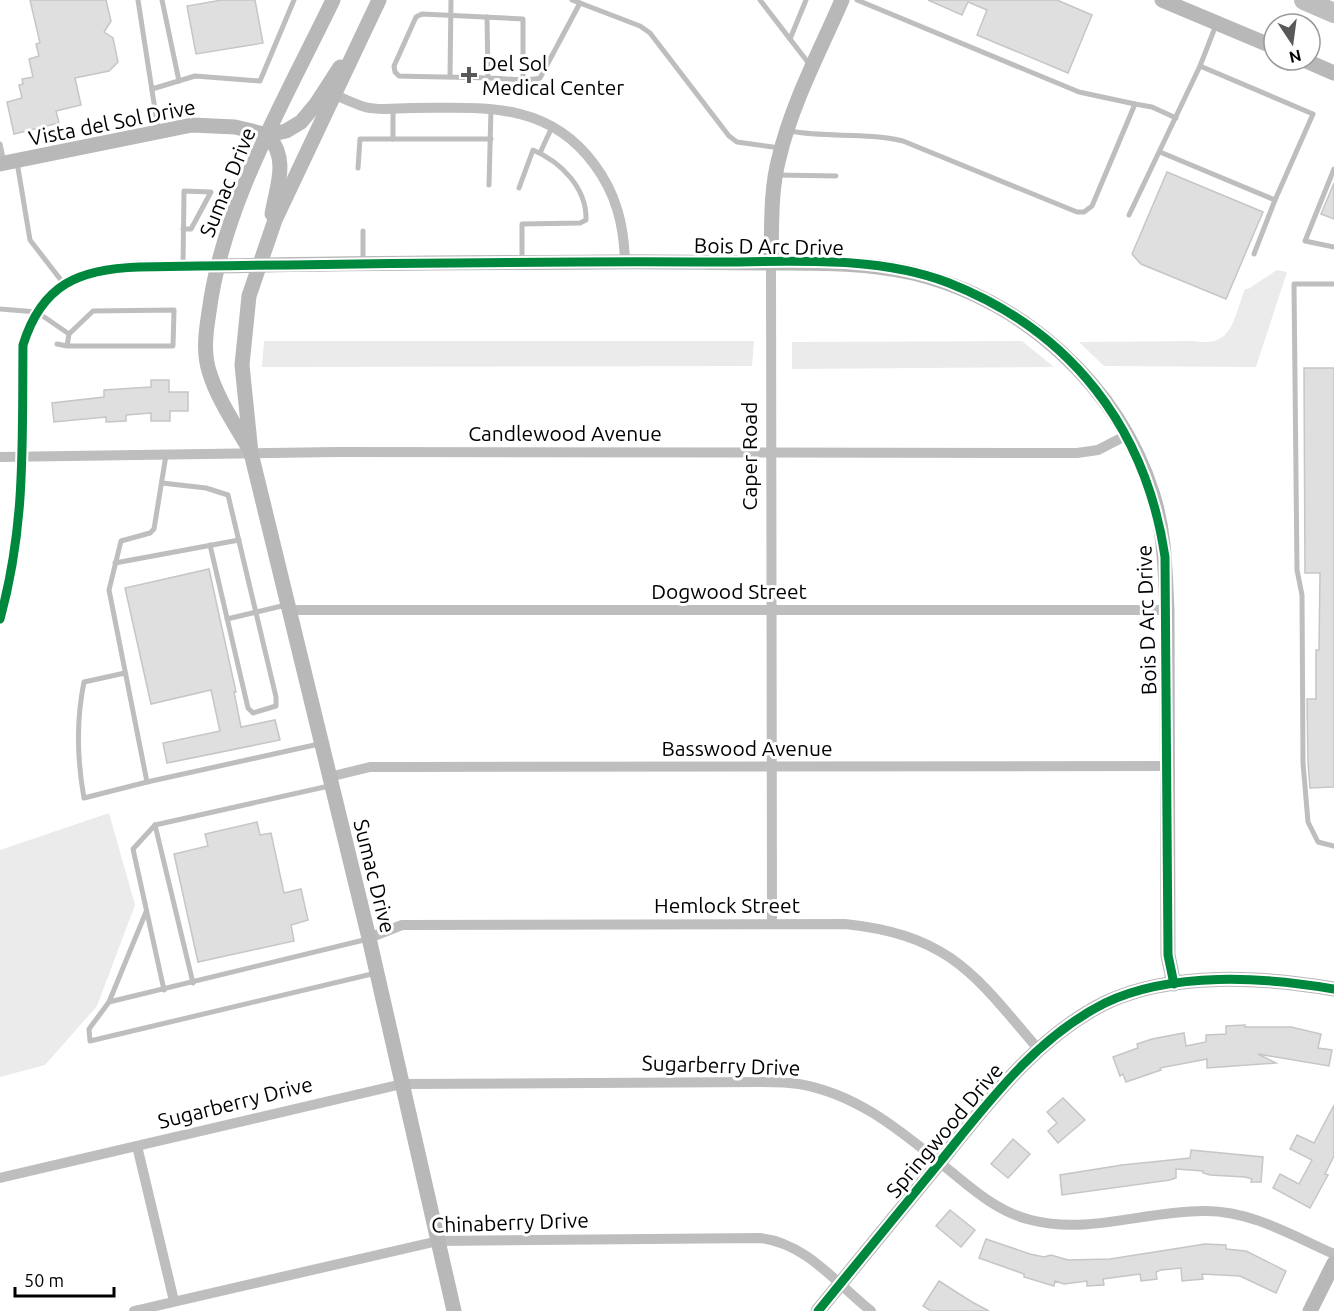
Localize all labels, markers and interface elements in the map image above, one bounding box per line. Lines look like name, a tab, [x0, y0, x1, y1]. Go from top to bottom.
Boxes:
north arrow	[1262, 12, 1322, 72]
text: N	[1288, 47, 1303, 67]
place label: Del Sol Medical Center	[482, 51, 624, 99]
marker: Del Sol Medical Center	[460, 66, 478, 84]
street label: Vista del Sol Drive	[27, 94, 197, 150]
street label: Sumac Drive	[194, 124, 260, 240]
street label: Bois D Arc Drive	[694, 233, 844, 259]
street label: Caper Road	[737, 402, 761, 510]
street label: Candlewood Avenue	[468, 421, 662, 445]
street label: Bois D Arc Drive	[1131, 545, 1161, 695]
street label: Dogwood Street	[651, 579, 807, 603]
street label: Basswood Avenue	[661, 736, 833, 760]
street label: Sumac Drive	[349, 817, 401, 935]
street label: Hemlock Street	[654, 893, 800, 917]
street label: Sugarberry Drive	[641, 1050, 801, 1080]
street label: Springwood Drive	[881, 1058, 1007, 1202]
street label: Sugarberry Drive	[155, 1071, 315, 1133]
street label: Chinaberry Drive	[431, 1207, 589, 1237]
scale bar	[15, 1260, 114, 1298]
text: 50 m	[24, 1270, 64, 1290]

